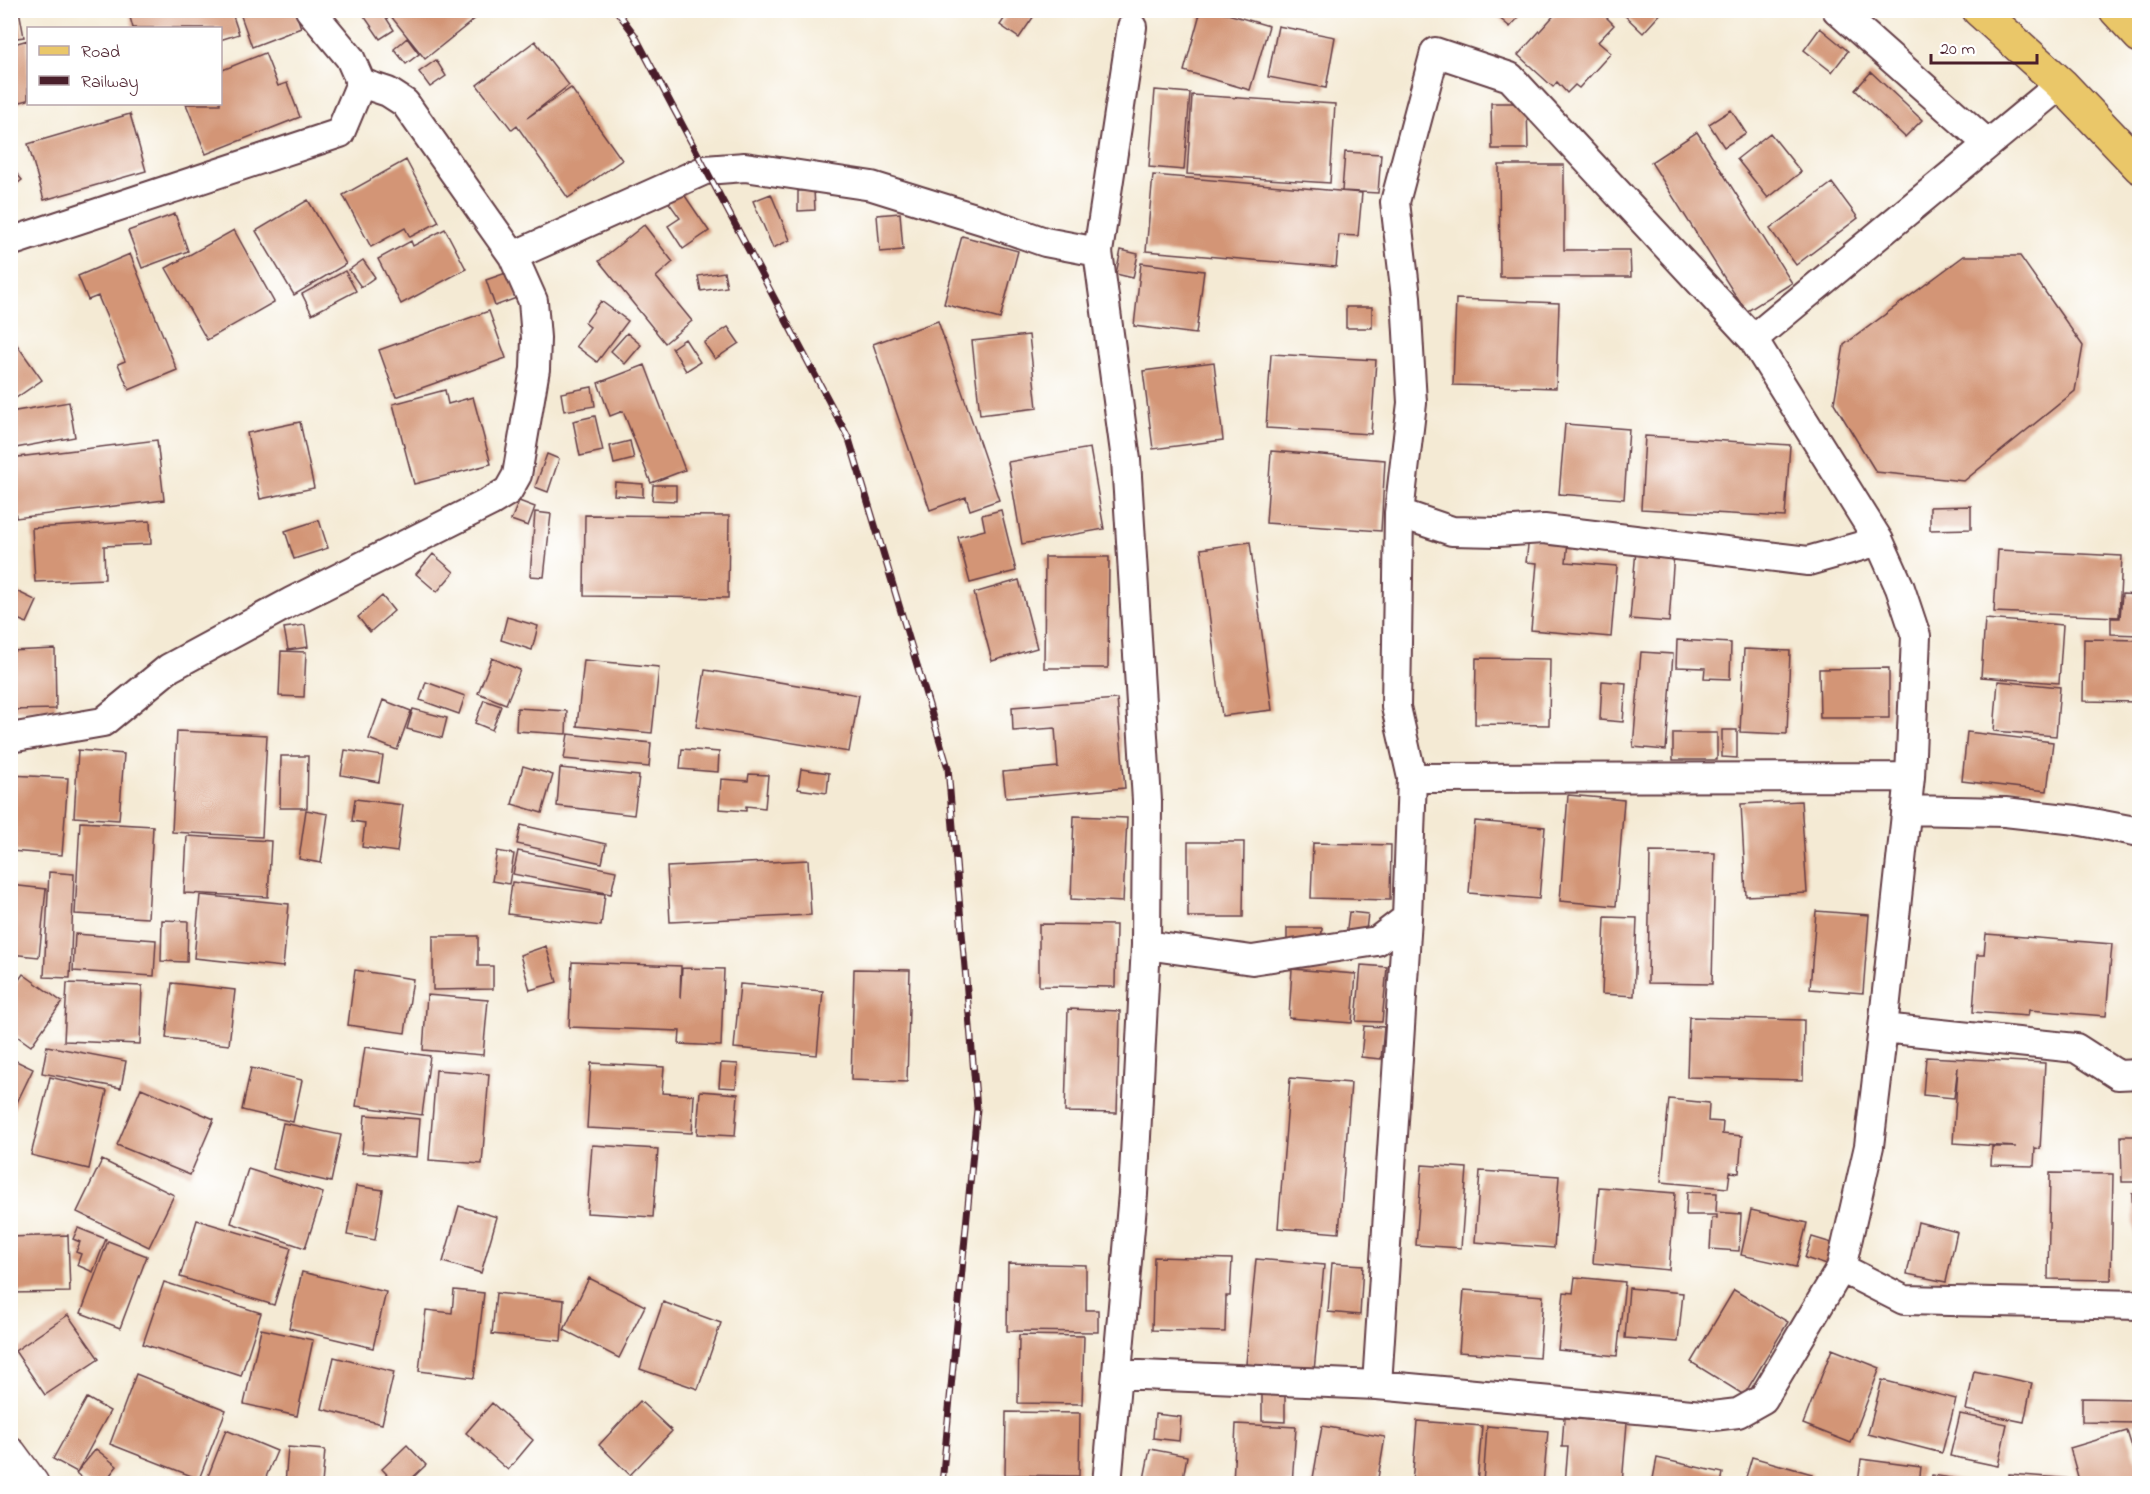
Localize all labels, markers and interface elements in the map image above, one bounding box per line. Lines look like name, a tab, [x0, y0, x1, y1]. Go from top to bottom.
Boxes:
legend	[27, 27, 222, 105]
scale bar	[1931, 27, 2038, 65]
text: 20 m	[1940, 37, 1975, 63]
text: Road	[81, 40, 120, 66]
text: Railway	[81, 70, 138, 96]

